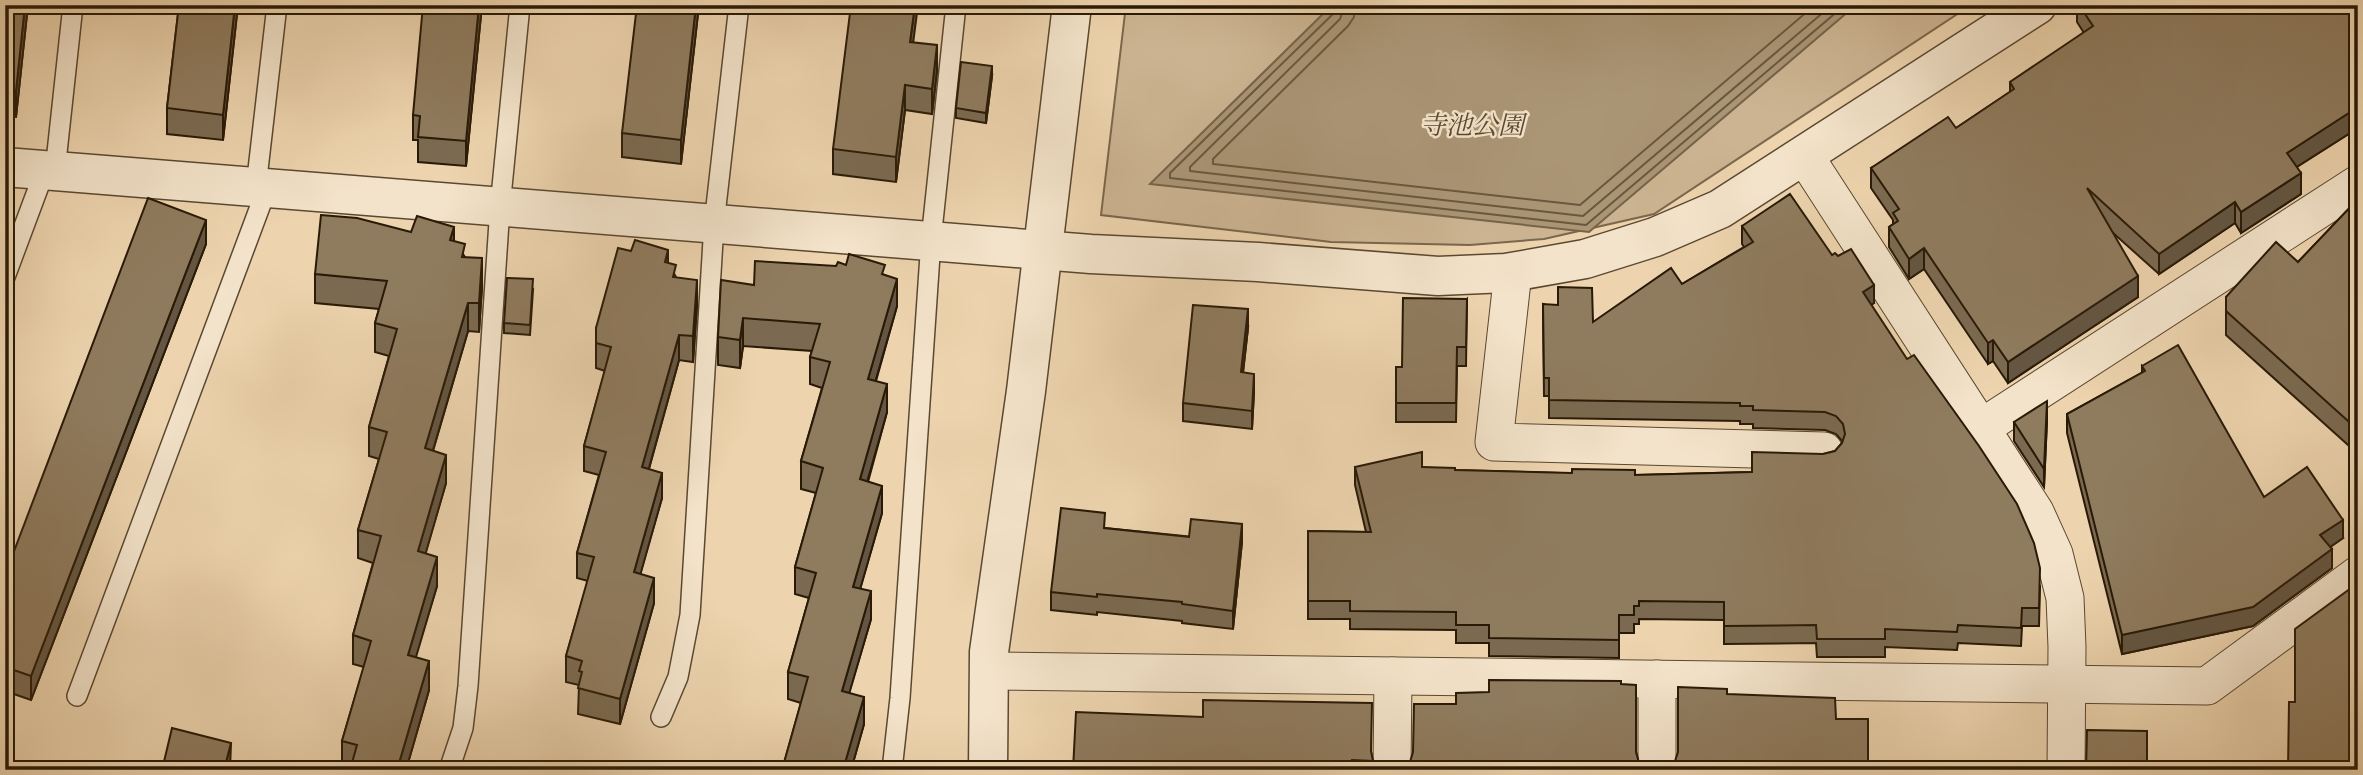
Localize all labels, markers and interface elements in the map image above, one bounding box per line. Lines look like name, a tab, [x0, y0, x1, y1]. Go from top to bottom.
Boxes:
park label: 寺池公園	[1420, 105, 1528, 144]

